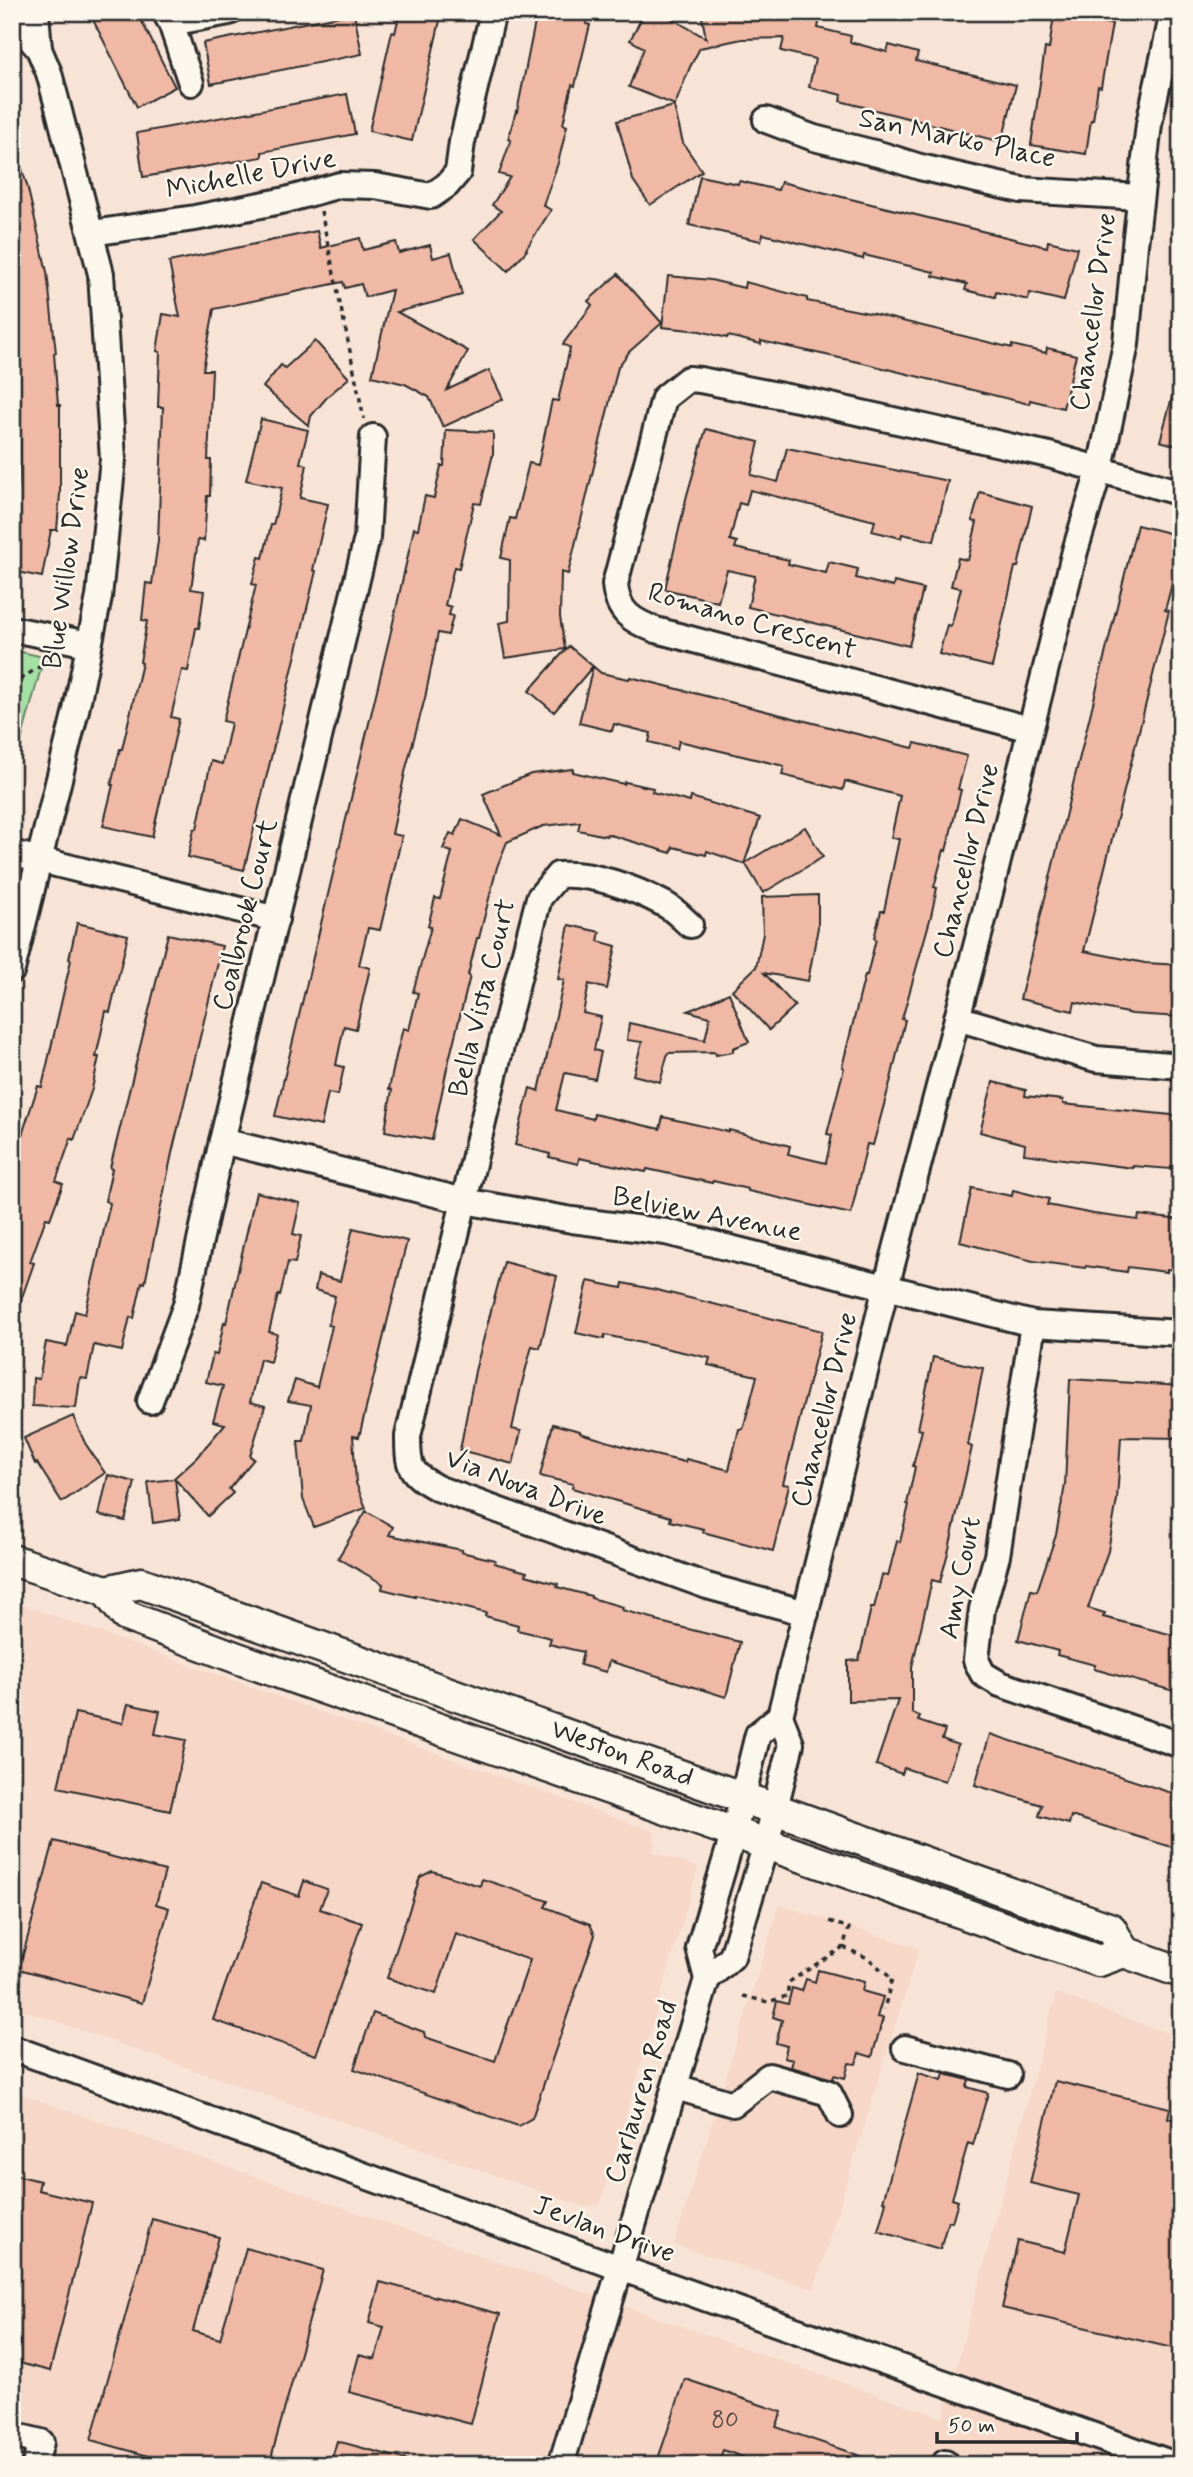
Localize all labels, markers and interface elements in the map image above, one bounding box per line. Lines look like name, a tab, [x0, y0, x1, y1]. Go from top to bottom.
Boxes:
street label: San Marko Place	[855, 100, 1059, 178]
street label: Michelle Drive	[163, 140, 339, 210]
street label: Chancellor Drive	[1062, 210, 1126, 414]
street label: Blue Willow Drive	[35, 465, 99, 671]
street label: Romano Crescent	[643, 575, 861, 669]
street label: Chancellor Drive	[925, 760, 1009, 962]
street label: Coalbrook Court	[204, 814, 288, 1015]
street label: Bella Vista Court	[441, 895, 525, 1101]
street label: Belview Avenue	[609, 1178, 805, 1252]
street label: Chancellor Drive	[783, 1309, 867, 1511]
street label: Via Nova Drive	[440, 1440, 612, 1536]
street label: Amy Court	[931, 1514, 991, 1642]
street label: Weston Road	[546, 1711, 698, 1797]
street label: Carlauren Road	[597, 1996, 687, 2188]
street label: Jevlan Drive	[528, 2187, 680, 2273]
scale bar	[937, 2400, 1078, 2444]
house number: 80	[711, 2405, 739, 2436]
text: 50 m	[948, 2412, 995, 2440]

